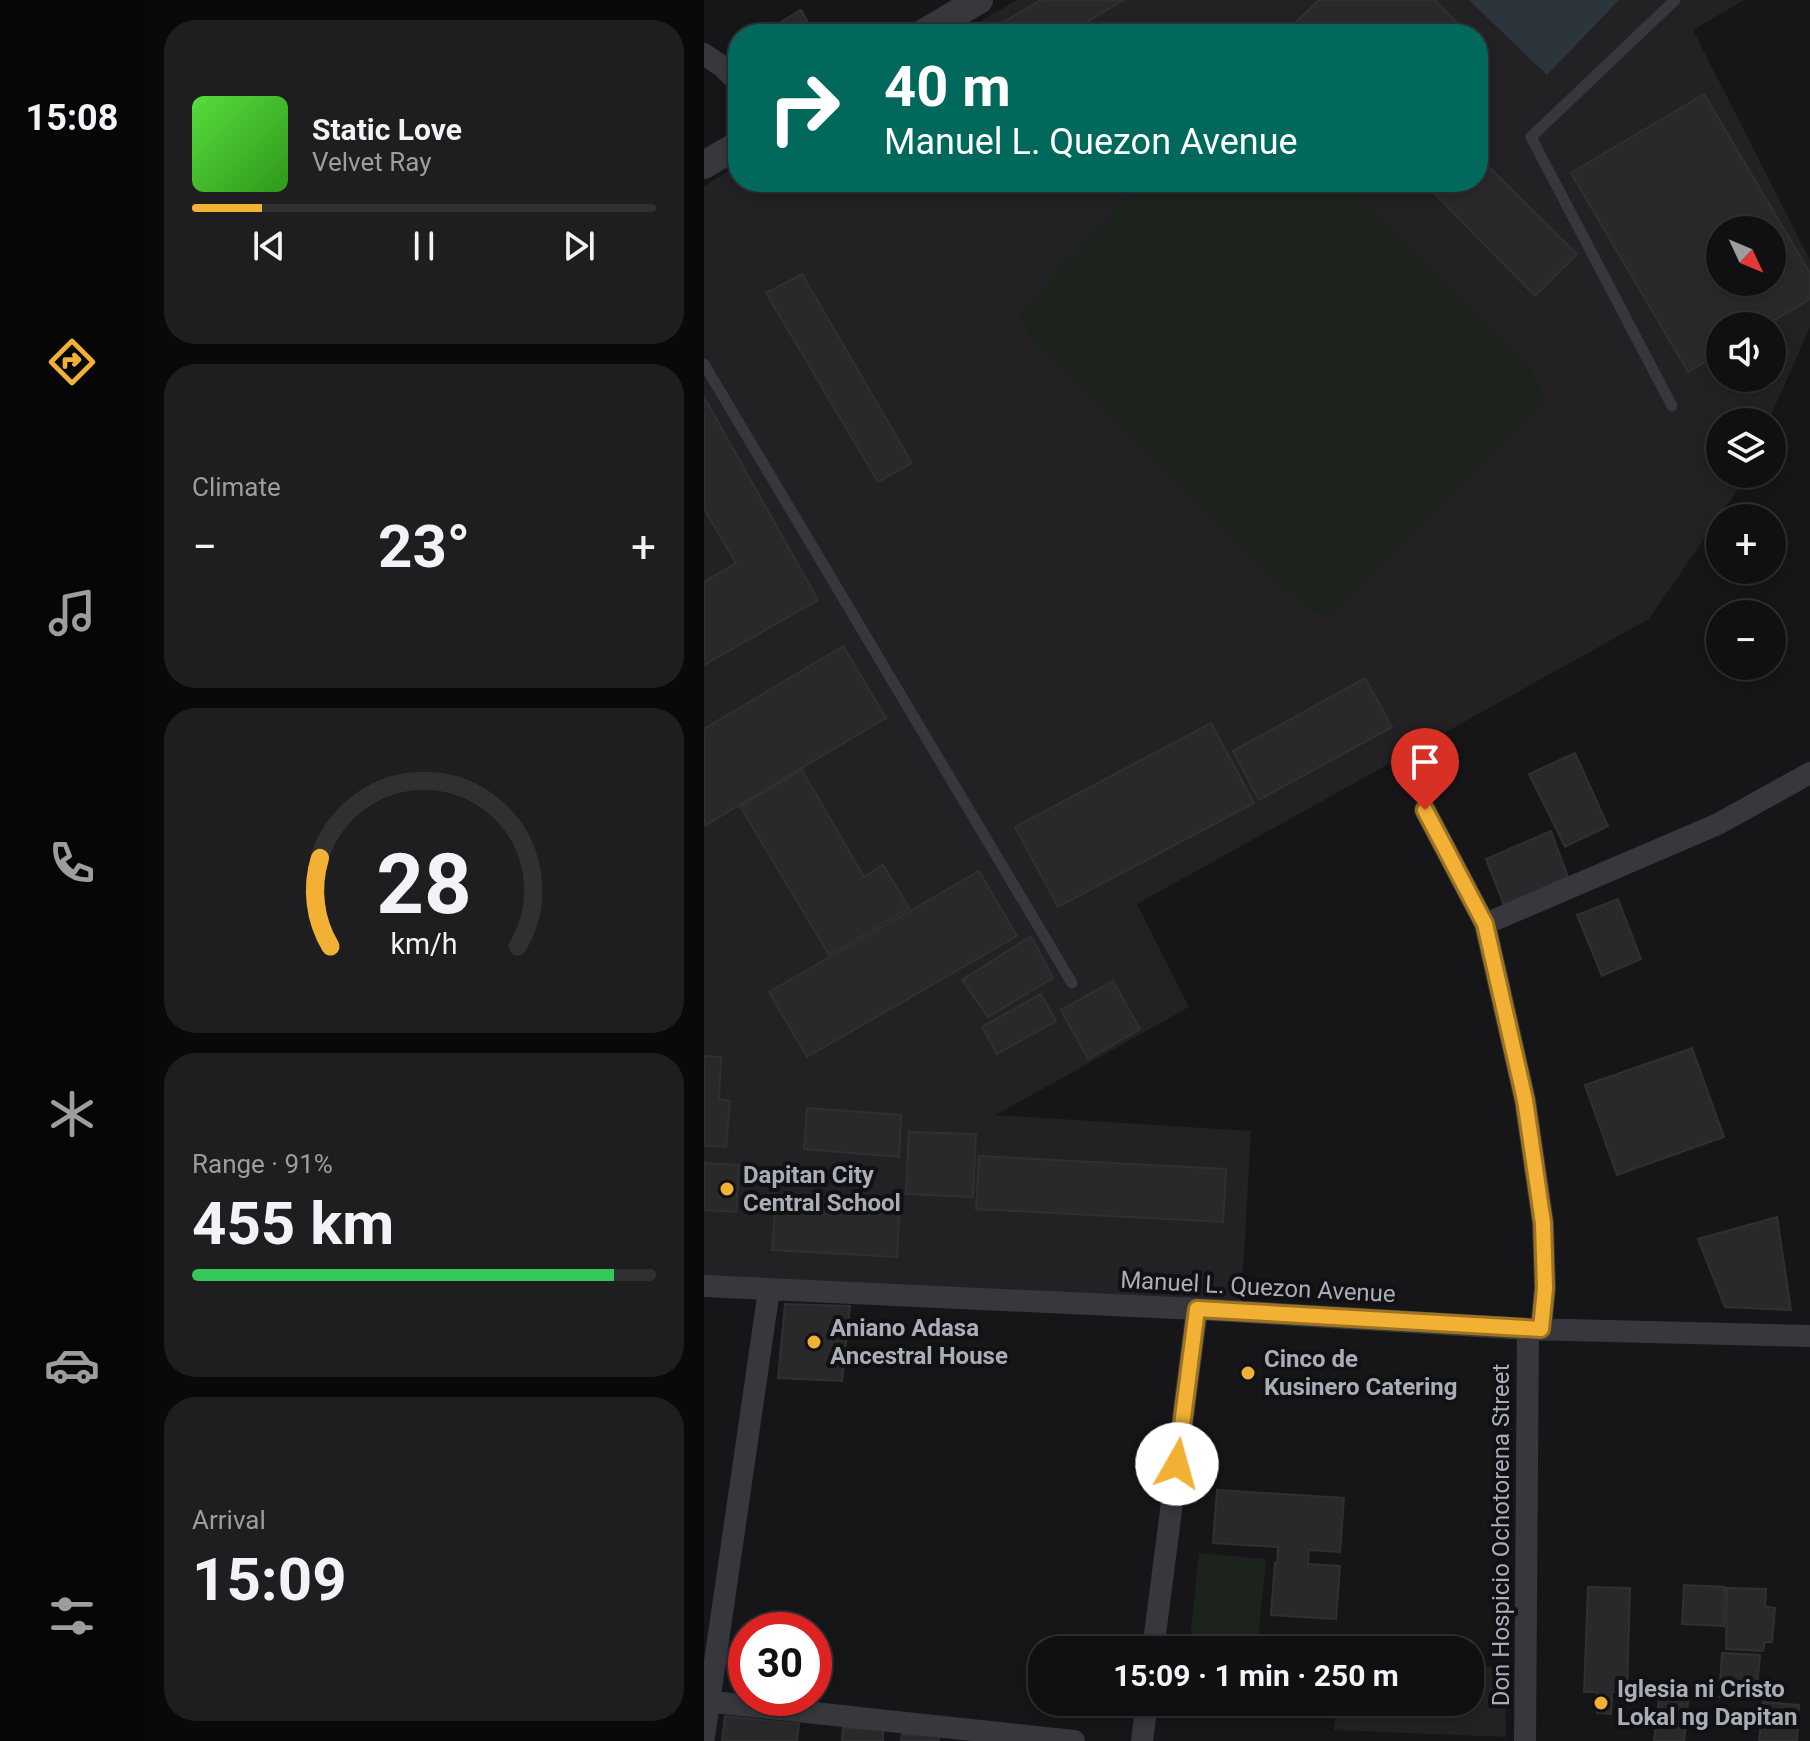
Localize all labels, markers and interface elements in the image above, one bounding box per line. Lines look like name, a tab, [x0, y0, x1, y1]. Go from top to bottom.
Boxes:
text: 40 m	[884, 54, 1011, 120]
icon: right	[752, 56, 856, 160]
text: 15:08	[26, 97, 118, 139]
text: Static Love	[312, 112, 462, 147]
text: Manuel L. Quezon Avenue	[884, 121, 1298, 163]
text: Velvet Ray	[312, 147, 432, 177]
north arrow	[1706, 216, 1786, 296]
map controls	[1706, 216, 1786, 680]
icon: previous	[247, 224, 291, 268]
icon: pause	[402, 224, 446, 268]
icon: next	[557, 224, 601, 268]
button: sound	[1706, 312, 1786, 392]
icon: directions	[44, 334, 100, 390]
button: layers	[1706, 408, 1786, 488]
text: Climate	[192, 472, 281, 502]
button: +	[1706, 504, 1786, 584]
text: 23°	[378, 511, 470, 582]
text: −	[192, 521, 217, 573]
text: +	[631, 521, 656, 573]
icon: music	[44, 585, 100, 641]
button: −	[1706, 600, 1786, 680]
pin	[1391, 728, 1459, 810]
icon: arrive	[1403, 740, 1447, 784]
icon: phone	[44, 835, 100, 891]
text: 28	[376, 835, 472, 932]
text: km/h	[390, 927, 458, 961]
icon: climate	[44, 1086, 100, 1142]
text: Range · 91%	[192, 1149, 333, 1179]
place label: Dapitan City Central School	[743, 1161, 901, 1217]
marker: Dapitan City Central School	[718, 1180, 736, 1198]
text: 455 km	[192, 1188, 394, 1259]
street label: Manuel L. Quezon Avenue	[1120, 1266, 1396, 1308]
place label: Aniano Adasa Ancestral House	[830, 1314, 1008, 1370]
marker: Aniano Adasa Ancestral House	[805, 1333, 823, 1351]
icon: car	[44, 1337, 100, 1393]
place label: Cinco de Kusinero Catering	[1264, 1345, 1457, 1401]
marker: Cinco de Kusinero Catering	[1239, 1364, 1257, 1382]
street label: Don Hospicio Ochotorena Street	[1487, 1364, 1515, 1706]
position arrow	[1135, 1422, 1219, 1506]
text: Arrival	[192, 1505, 266, 1535]
text: 15:09	[192, 1544, 347, 1615]
icon: filters	[44, 1588, 100, 1644]
speed limit sign: 30	[728, 1612, 832, 1716]
text: 15:09 · 1 min · 250 m	[1113, 1658, 1399, 1693]
place label: Iglesia ni Cristo Lokal ng Dapitan	[1617, 1675, 1797, 1731]
marker: Iglesia ni Cristo Lokal ng Dapitan	[1592, 1694, 1610, 1712]

